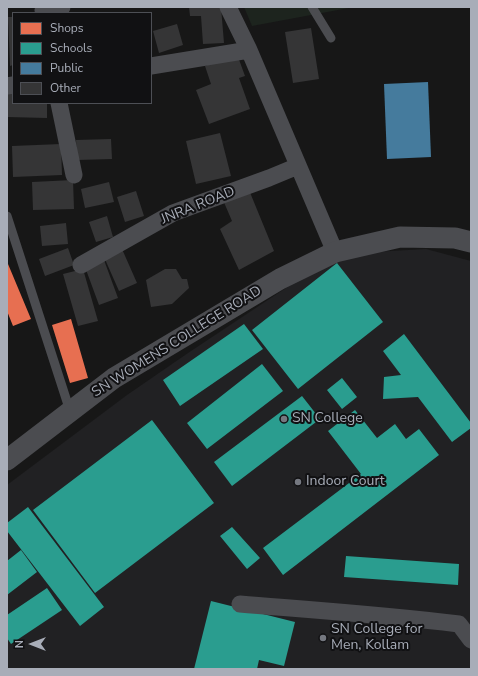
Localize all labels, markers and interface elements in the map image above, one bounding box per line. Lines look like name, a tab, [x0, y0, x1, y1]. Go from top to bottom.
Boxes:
legend	[12, 12, 152, 104]
text: Shops	[50, 20, 84, 36]
text: Schools	[50, 40, 92, 56]
text: Public	[50, 60, 83, 76]
text: Other	[50, 80, 81, 96]
street label: JNRA ROAD	[159, 184, 237, 228]
street label: SN WOMENS COLLEGE ROAD	[89, 283, 265, 401]
place label: SN College	[292, 411, 363, 427]
marker: SN College	[279, 414, 289, 424]
place label: Indoor Court	[306, 474, 385, 490]
marker: Indoor Court	[293, 477, 303, 487]
place label: SN College for Men, Kollam	[331, 622, 422, 654]
north arrow	[12, 624, 52, 664]
marker: SN College for Men, Kollam	[318, 633, 328, 643]
text: N	[12, 640, 27, 648]

